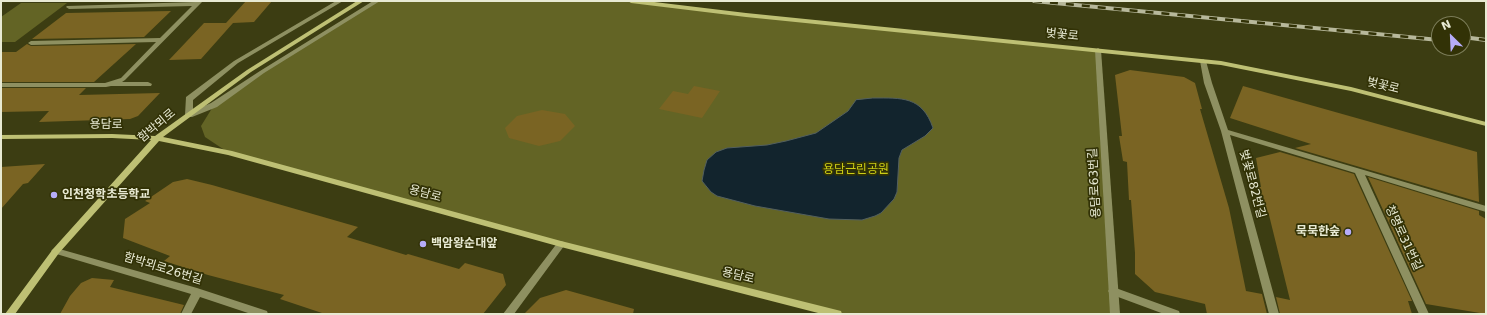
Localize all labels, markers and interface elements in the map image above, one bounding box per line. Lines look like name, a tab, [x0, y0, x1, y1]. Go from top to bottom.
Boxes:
north arrow	[1431, 16, 1471, 56]
text: N	[1439, 18, 1453, 33]
street label: 벚꽃로	[1045, 26, 1079, 44]
street label: 벚꽃로	[1365, 75, 1401, 97]
street label: 함박뫼로	[135, 106, 179, 146]
street label: 용담로	[89, 118, 123, 132]
street label: 용담로63번길	[1086, 147, 1104, 219]
street label: 벚꽃로82번길	[1236, 148, 1268, 220]
park label: 용담근린공원	[823, 163, 889, 177]
street label: 용담로	[407, 183, 443, 205]
place label: 인천청학초등학교	[62, 188, 150, 202]
marker: 인천청학초등학교	[49, 190, 59, 200]
street label: 청명로31번길	[1382, 203, 1424, 273]
place label: 묵묵한숲	[1296, 225, 1340, 239]
marker: 묵묵한숲	[1343, 227, 1353, 237]
place label: 백암왕순대앞	[431, 237, 497, 251]
marker: 백암왕순대앞	[418, 239, 428, 249]
street label: 함박뫼로26번길	[122, 250, 204, 288]
street label: 용담로	[720, 265, 756, 287]

